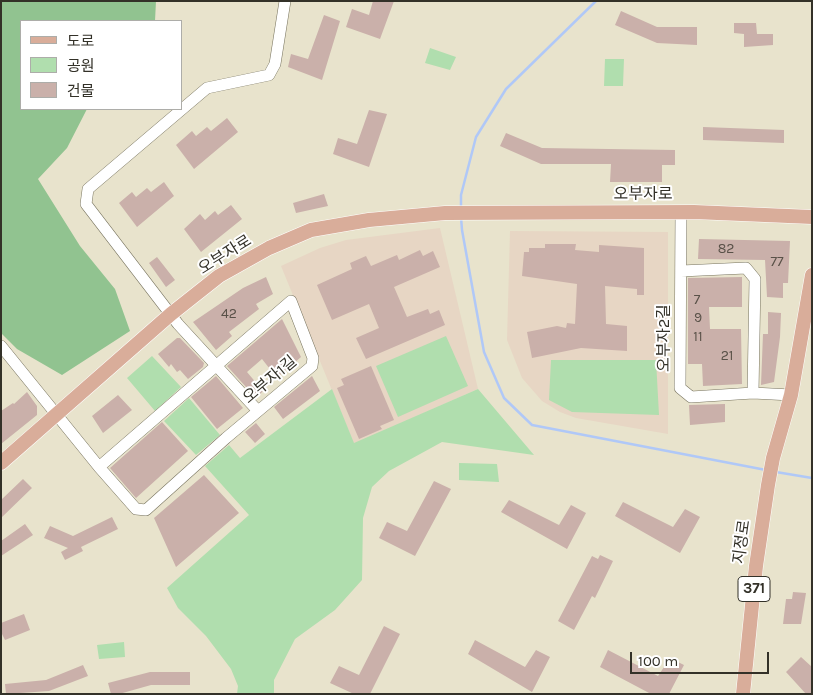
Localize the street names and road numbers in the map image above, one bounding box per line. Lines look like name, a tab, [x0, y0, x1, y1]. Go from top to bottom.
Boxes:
street label: 오부자로	[614, 184, 672, 204]
street label: 오부자로	[195, 231, 255, 279]
street label: 오부자2길	[654, 304, 674, 372]
street label: 오부자1길	[239, 352, 301, 408]
street label: 지정로	[729, 519, 755, 565]
road number: 371	[738, 576, 770, 602]

